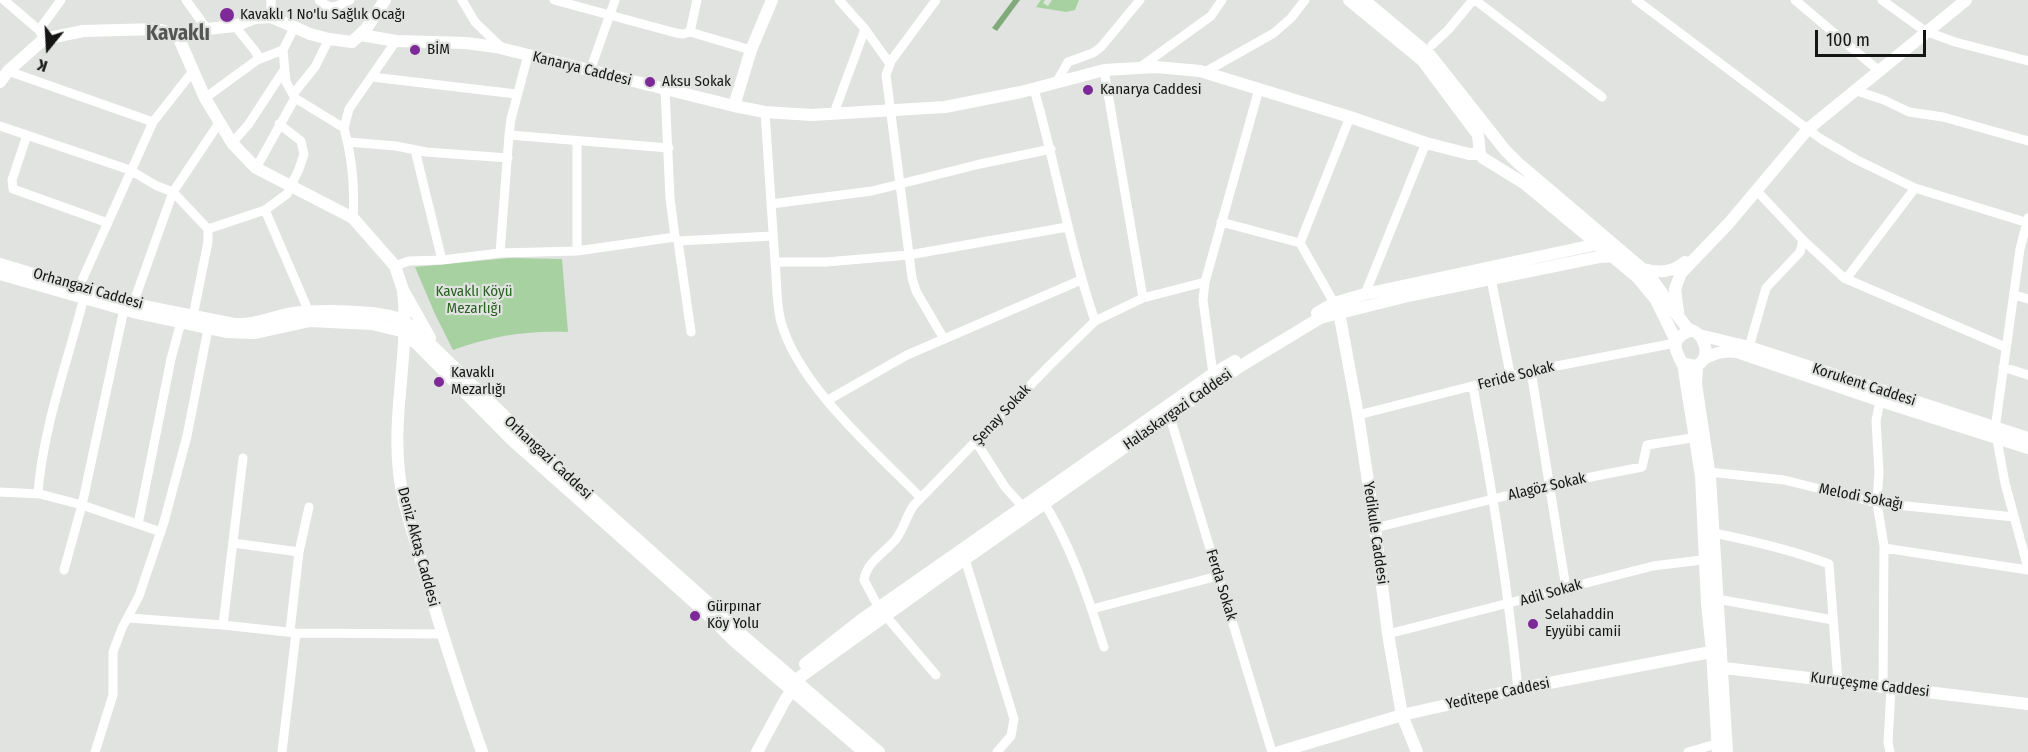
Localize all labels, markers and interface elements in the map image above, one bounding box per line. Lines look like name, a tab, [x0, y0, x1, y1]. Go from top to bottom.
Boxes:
marker: Kavaklı 1 No'lu Sağlık Ocağı	[218, 6, 236, 24]
place label: Kavaklı 1 No'lu Sağlık Ocağı	[240, 6, 405, 24]
north arrow	[18, 18, 78, 78]
scale bar	[1818, 18, 1929, 56]
district label: Kavaklı	[146, 21, 210, 47]
text: 100 m	[1826, 29, 1870, 51]
place label: BİM	[427, 41, 450, 59]
marker: BİM	[408, 43, 422, 57]
street label: Kanarya Caddesi	[531, 48, 633, 90]
text: K	[35, 55, 50, 76]
place label: Aksu Sokak	[662, 73, 731, 91]
marker: Aksu Sokak	[643, 75, 657, 89]
place label: Kanarya Caddesi	[1100, 81, 1202, 99]
marker: Kanarya Caddesi	[1081, 83, 1095, 97]
street label: Orhangazi Caddesi	[31, 265, 145, 313]
park label: Kavaklı Köyü Mezarlığı	[435, 283, 513, 318]
street label: Feride Sokak	[1476, 358, 1556, 394]
street label: Korukent Caddesi	[1810, 360, 1918, 410]
place label: Kavaklı Mezarlığı	[451, 364, 506, 399]
street label: Halaskargazi Caddesi	[1120, 366, 1236, 454]
marker: Kavaklı Mezarlığı	[432, 375, 446, 389]
street label: Şenay Sokak	[969, 381, 1035, 449]
street label: Orhangazi Caddesi	[500, 413, 596, 503]
street label: Alagöz Sokak	[1506, 469, 1588, 505]
street label: Yedikule Caddesi	[1359, 480, 1391, 586]
street label: Melodi Sokağı	[1817, 480, 1905, 514]
street label: Deniz Aktaş Caddesi	[393, 485, 443, 609]
street label: Ferda Sokak	[1202, 547, 1240, 623]
street label: Adil Sokak	[1518, 576, 1584, 610]
place label: Gürpınar Köy Yolu	[707, 598, 761, 633]
place label: Selahaddin Eyyübi camii	[1545, 606, 1621, 641]
marker: Gürpınar Köy Yolu	[688, 609, 702, 623]
marker: Selahaddin Eyyübi camii	[1526, 617, 1540, 631]
street label: Kuruçeşme Caddesi	[1810, 669, 1930, 701]
street label: Yeditepe Caddesi	[1445, 674, 1551, 714]

